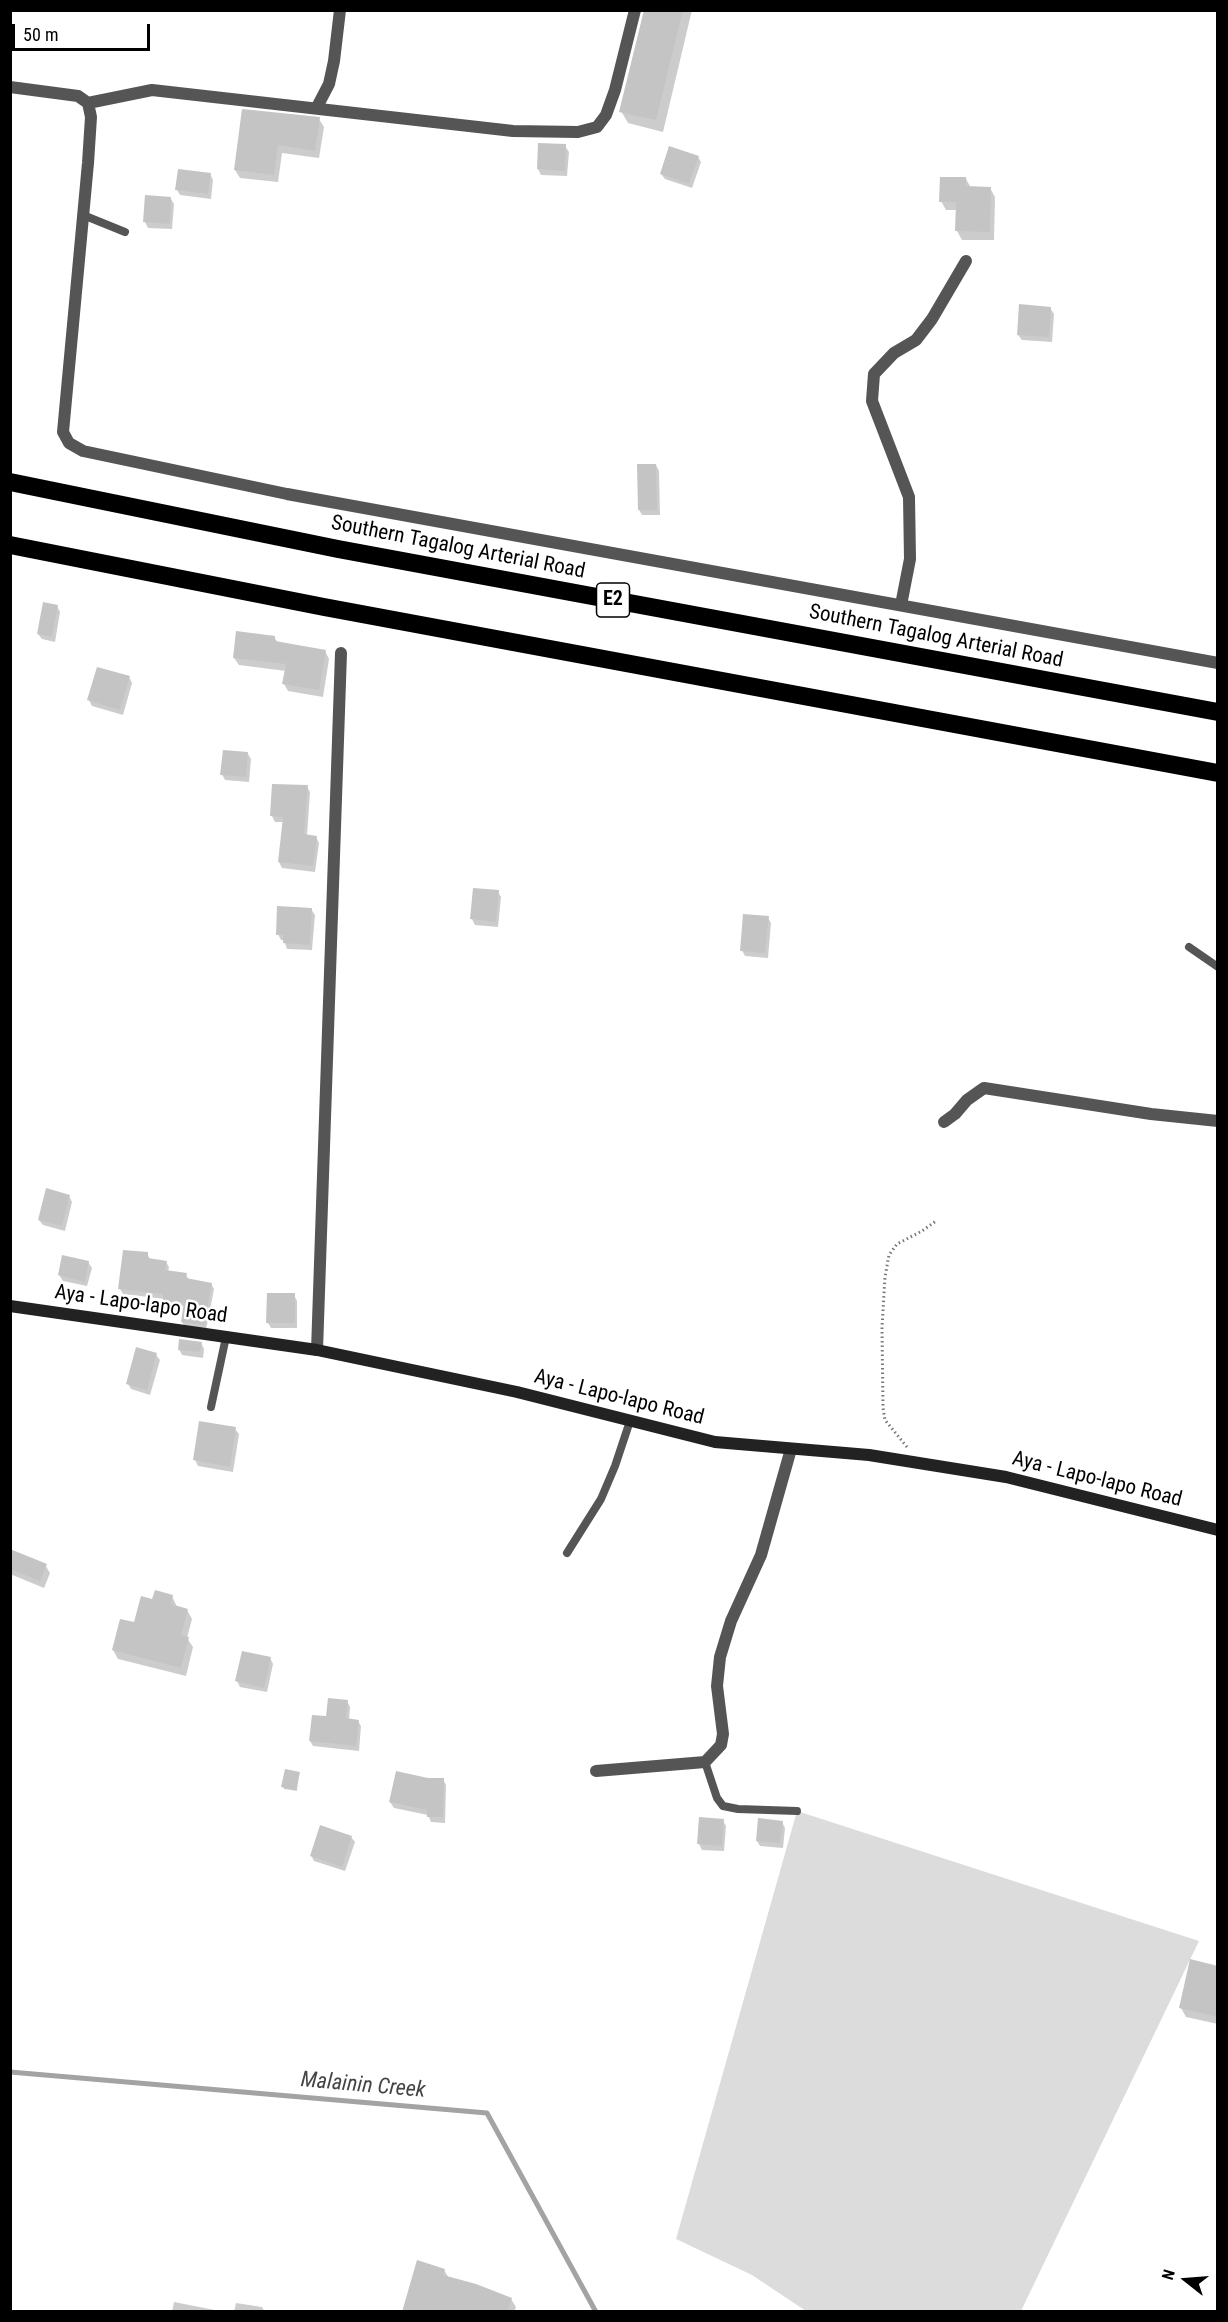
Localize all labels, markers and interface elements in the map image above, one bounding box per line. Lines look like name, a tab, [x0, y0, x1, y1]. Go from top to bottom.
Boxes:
scale bar	[15, 12, 153, 50]
text: 50 m	[23, 24, 58, 45]
street label: Southern Tagalog Arterial Road	[329, 511, 587, 585]
road number: E2	[596, 583, 630, 617]
street label: Southern Tagalog Arterial Road	[807, 600, 1065, 674]
street label: Aya - Lapo-lapo Road	[53, 1280, 229, 1330]
street label: Aya - Lapo-lapo Road	[532, 1365, 706, 1431]
street label: Aya - Lapo-lapo Road	[1010, 1447, 1184, 1513]
water label: Malainin Creek	[300, 2067, 426, 2105]
north arrow	[1156, 2250, 1216, 2310]
text: N	[1158, 2267, 1179, 2282]

